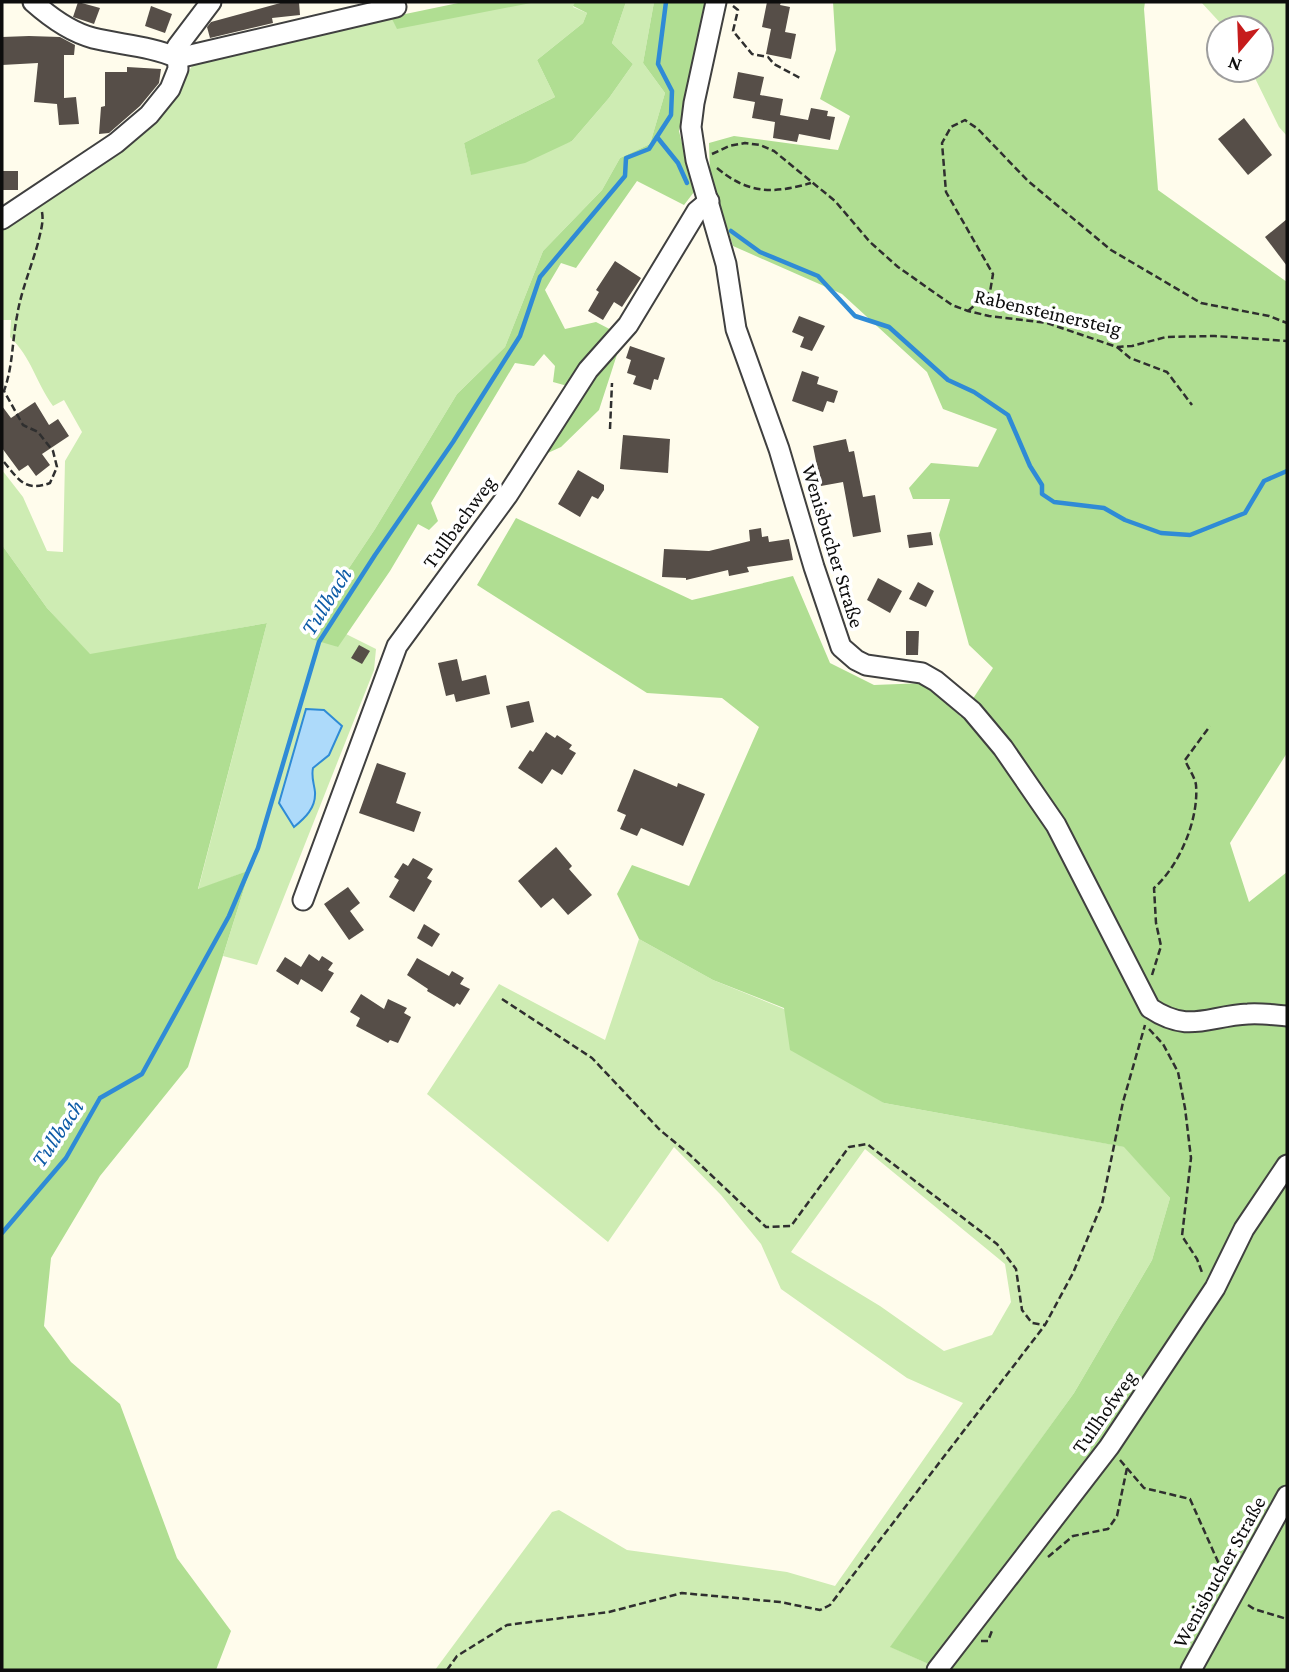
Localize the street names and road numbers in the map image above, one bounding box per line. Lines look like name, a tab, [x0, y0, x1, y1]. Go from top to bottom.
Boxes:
street label: Rabensteinersteig	[972, 283, 1124, 341]
street label: Wenisbucher Straße	[797, 461, 869, 631]
street label: Tullbachweg	[417, 471, 501, 573]
street label: Tullhofweg	[1067, 1366, 1141, 1458]
street label: Wenisbucher Straße	[1167, 1492, 1271, 1652]

